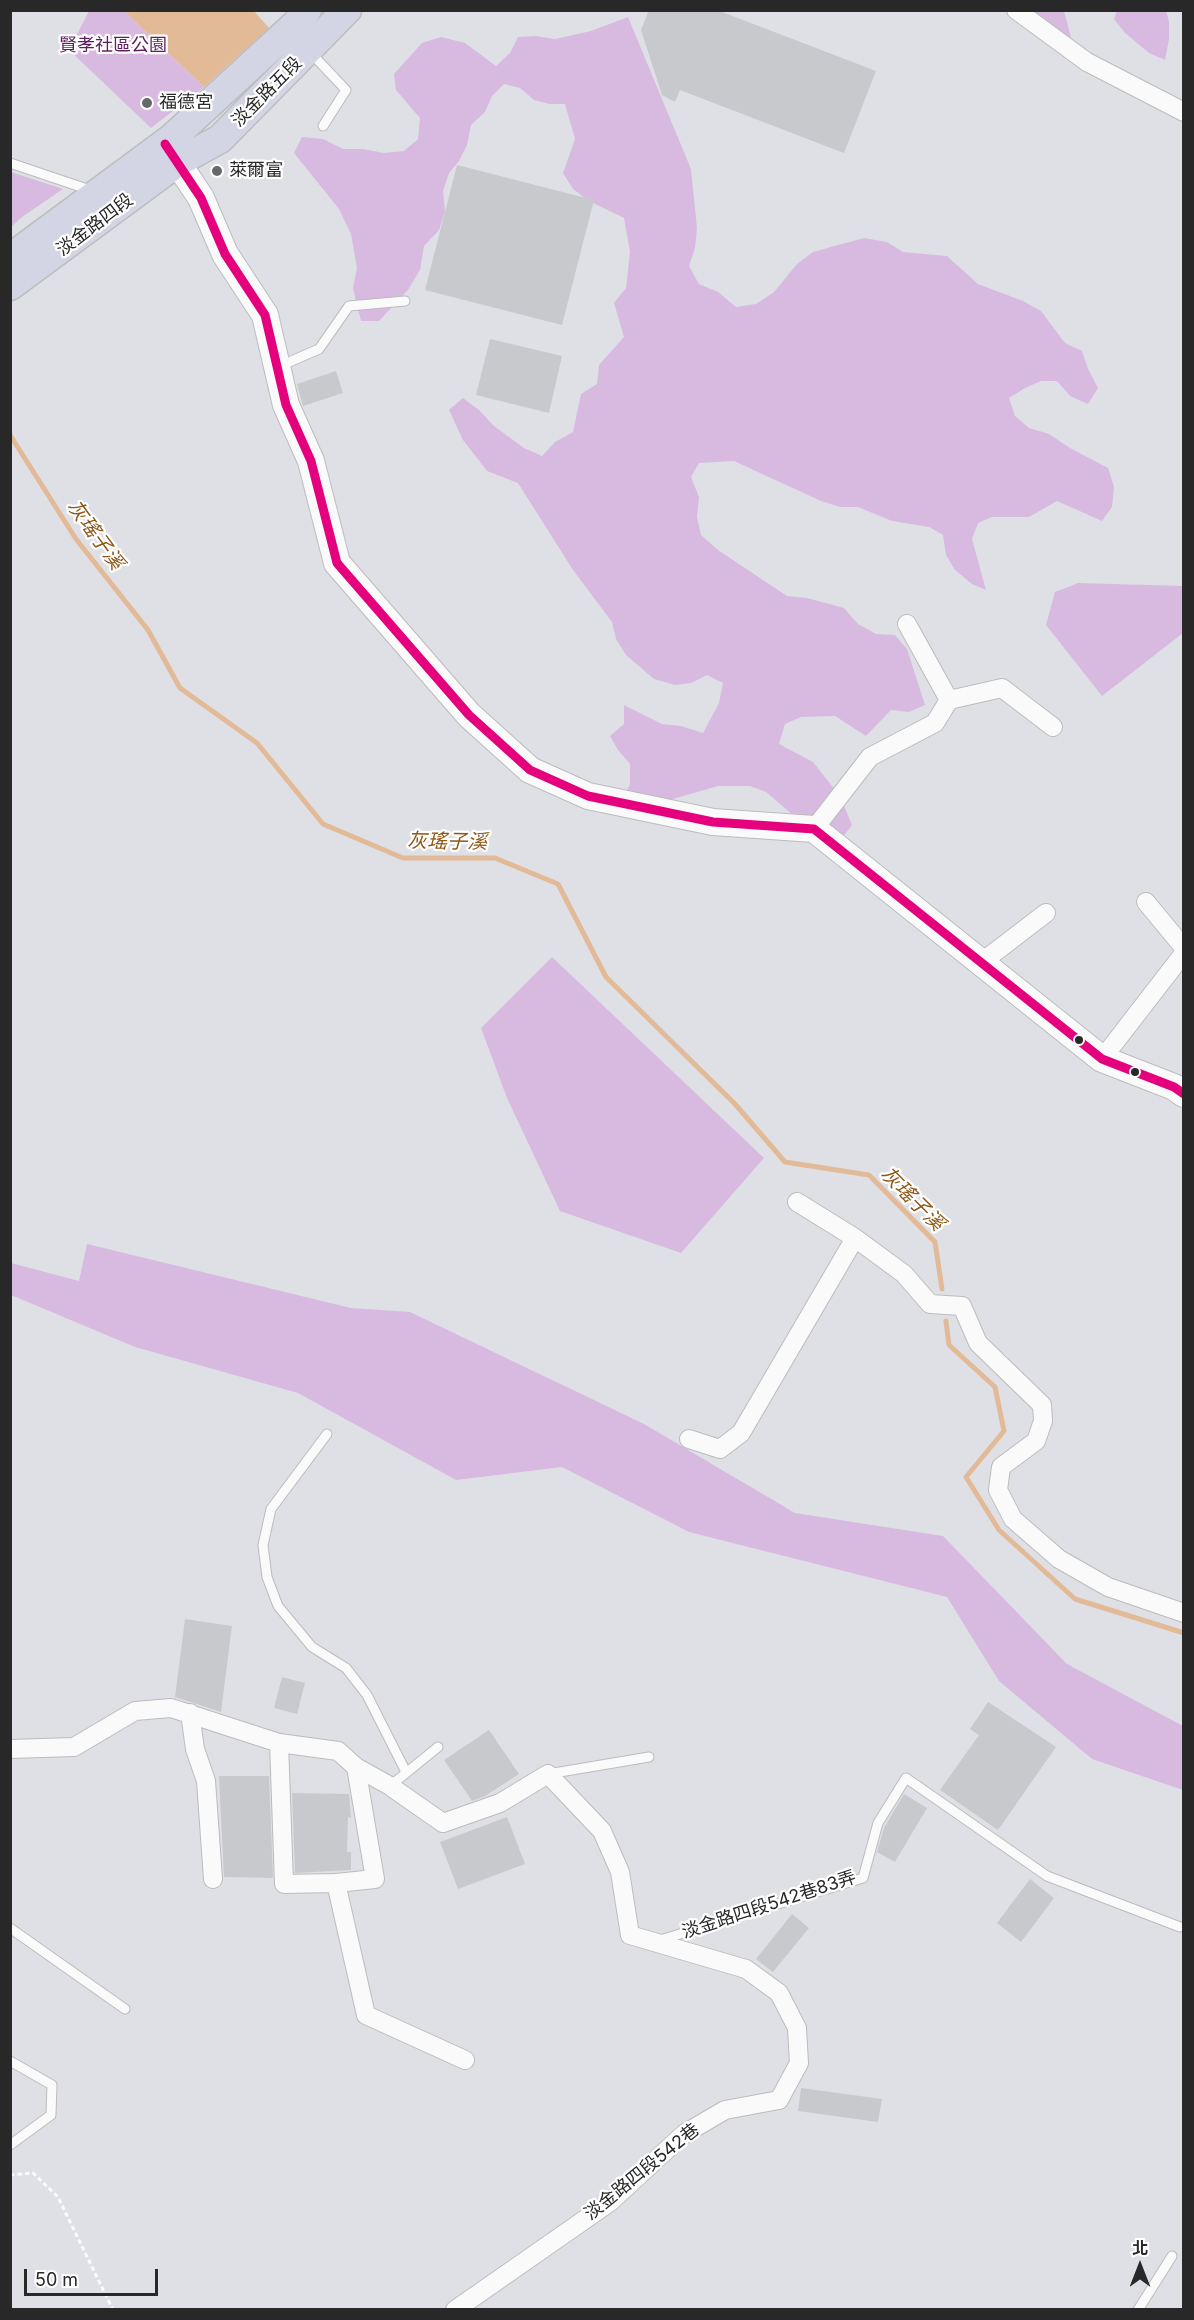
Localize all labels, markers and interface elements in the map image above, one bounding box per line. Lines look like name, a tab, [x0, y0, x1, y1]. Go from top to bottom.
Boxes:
park label: 賢孝社區公園	[59, 35, 167, 57]
street label: 淡金路五段	[228, 53, 306, 131]
place label: 福德宮	[159, 92, 213, 114]
marker: 福德宮	[140, 96, 154, 110]
place label: 萊爾富	[229, 160, 283, 182]
marker: 萊爾富	[210, 164, 224, 178]
street label: 淡金路四段	[53, 189, 137, 261]
water label: 灰瑤子溪	[62, 496, 128, 574]
water label: 灰瑤子溪	[407, 829, 487, 855]
unlabelled marker	[1073, 1034, 1085, 1046]
unlabelled marker	[1129, 1066, 1141, 1078]
water label: 灰瑤子溪	[875, 1162, 949, 1236]
street label: 淡金路四段542巷83弄	[679, 1867, 859, 1943]
street label: 淡金路四段542巷	[580, 2119, 704, 2225]
north arrow	[1110, 2236, 1170, 2296]
text: 北	[1132, 2238, 1148, 2258]
scale bar	[27, 2257, 160, 2295]
text: 50 m	[35, 2269, 78, 2290]

